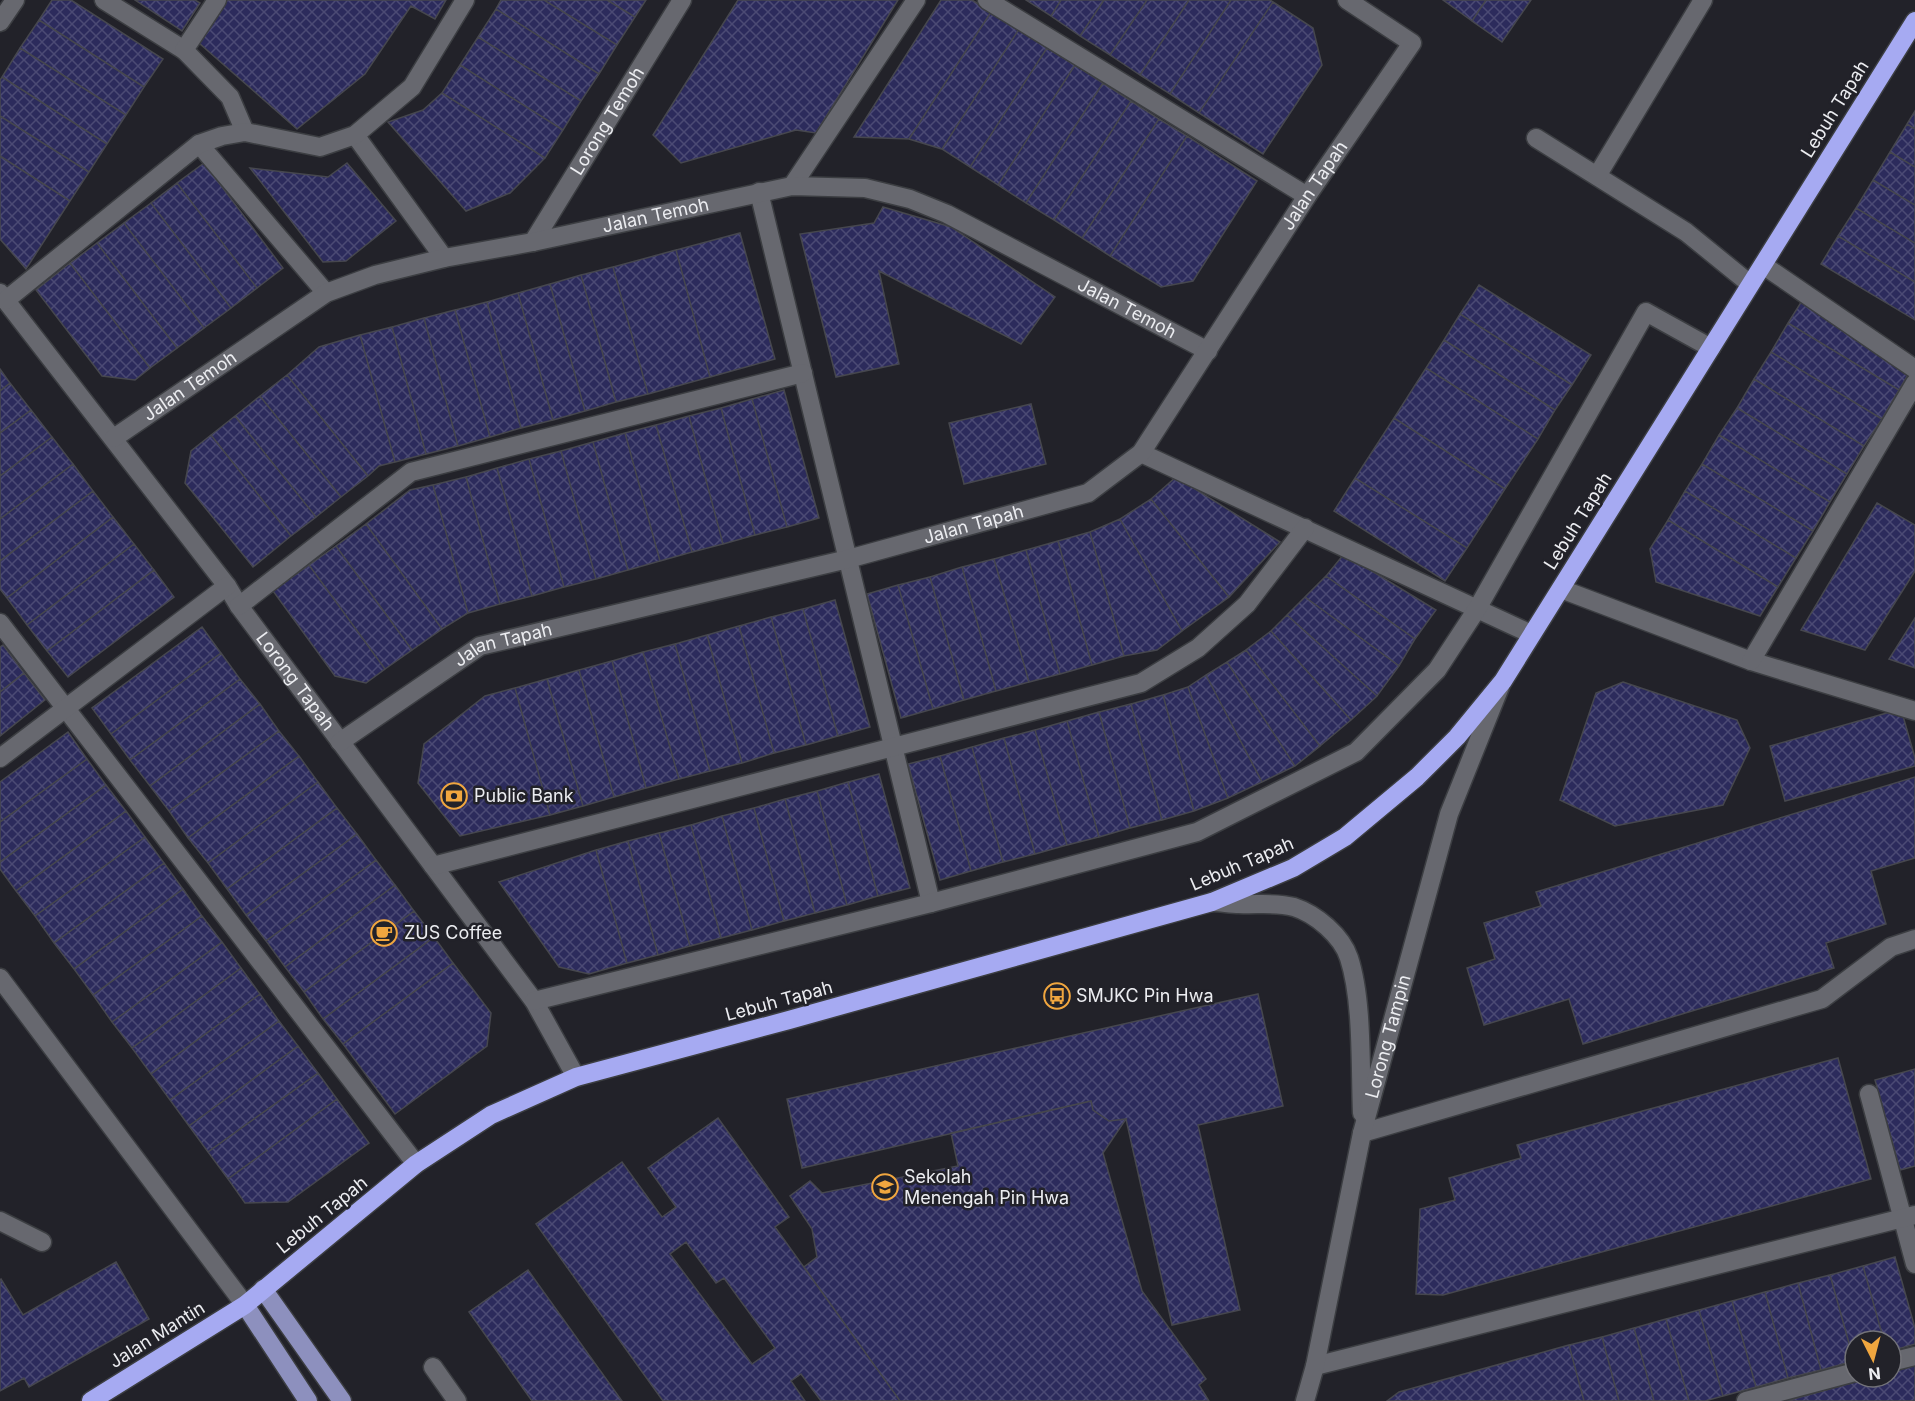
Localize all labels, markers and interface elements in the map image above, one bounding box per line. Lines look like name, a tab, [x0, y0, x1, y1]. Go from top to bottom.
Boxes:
street label: Lebuh Tapah	[1796, 56, 1873, 161]
street label: Lorong Temoh	[566, 63, 648, 179]
street label: Jalan Tapah	[1277, 137, 1352, 234]
street label: Jalan Temoh	[600, 193, 711, 237]
street label: Jalan Temoh	[1074, 273, 1180, 343]
street label: Jalan Temoh	[139, 346, 240, 425]
street label: Lebuh Tapah	[1539, 468, 1616, 573]
street label: Jalan Tapah	[921, 500, 1026, 548]
street label: Jalan Tapah	[450, 618, 554, 671]
street label: Lorong Tapah	[252, 628, 339, 734]
bank icon: Public Bank	[439, 781, 469, 811]
place label: Public Bank	[474, 785, 574, 806]
street label: Lebuh Tapah	[1187, 832, 1297, 895]
cafe icon: ZUS Coffee	[369, 918, 399, 948]
place label: ZUS Coffee	[404, 922, 502, 943]
street label: Lorong Tampin	[1361, 972, 1415, 1101]
street label: Lebuh Tapah	[723, 976, 835, 1025]
bus stop icon: SMJKC Pin Hwa	[1042, 981, 1072, 1011]
place label: SMJKC Pin Hwa	[1076, 985, 1214, 1006]
place label: Sekolah Menengah Pin Hwa	[904, 1166, 1069, 1208]
street label: Lebuh Tapah	[272, 1172, 371, 1258]
school or university icon: Sekolah Menengah Pin Hwa	[870, 1172, 900, 1202]
street label: Jalan Mantin	[105, 1297, 208, 1372]
north arrow	[1843, 1329, 1903, 1389]
text: N	[1867, 1363, 1882, 1385]

